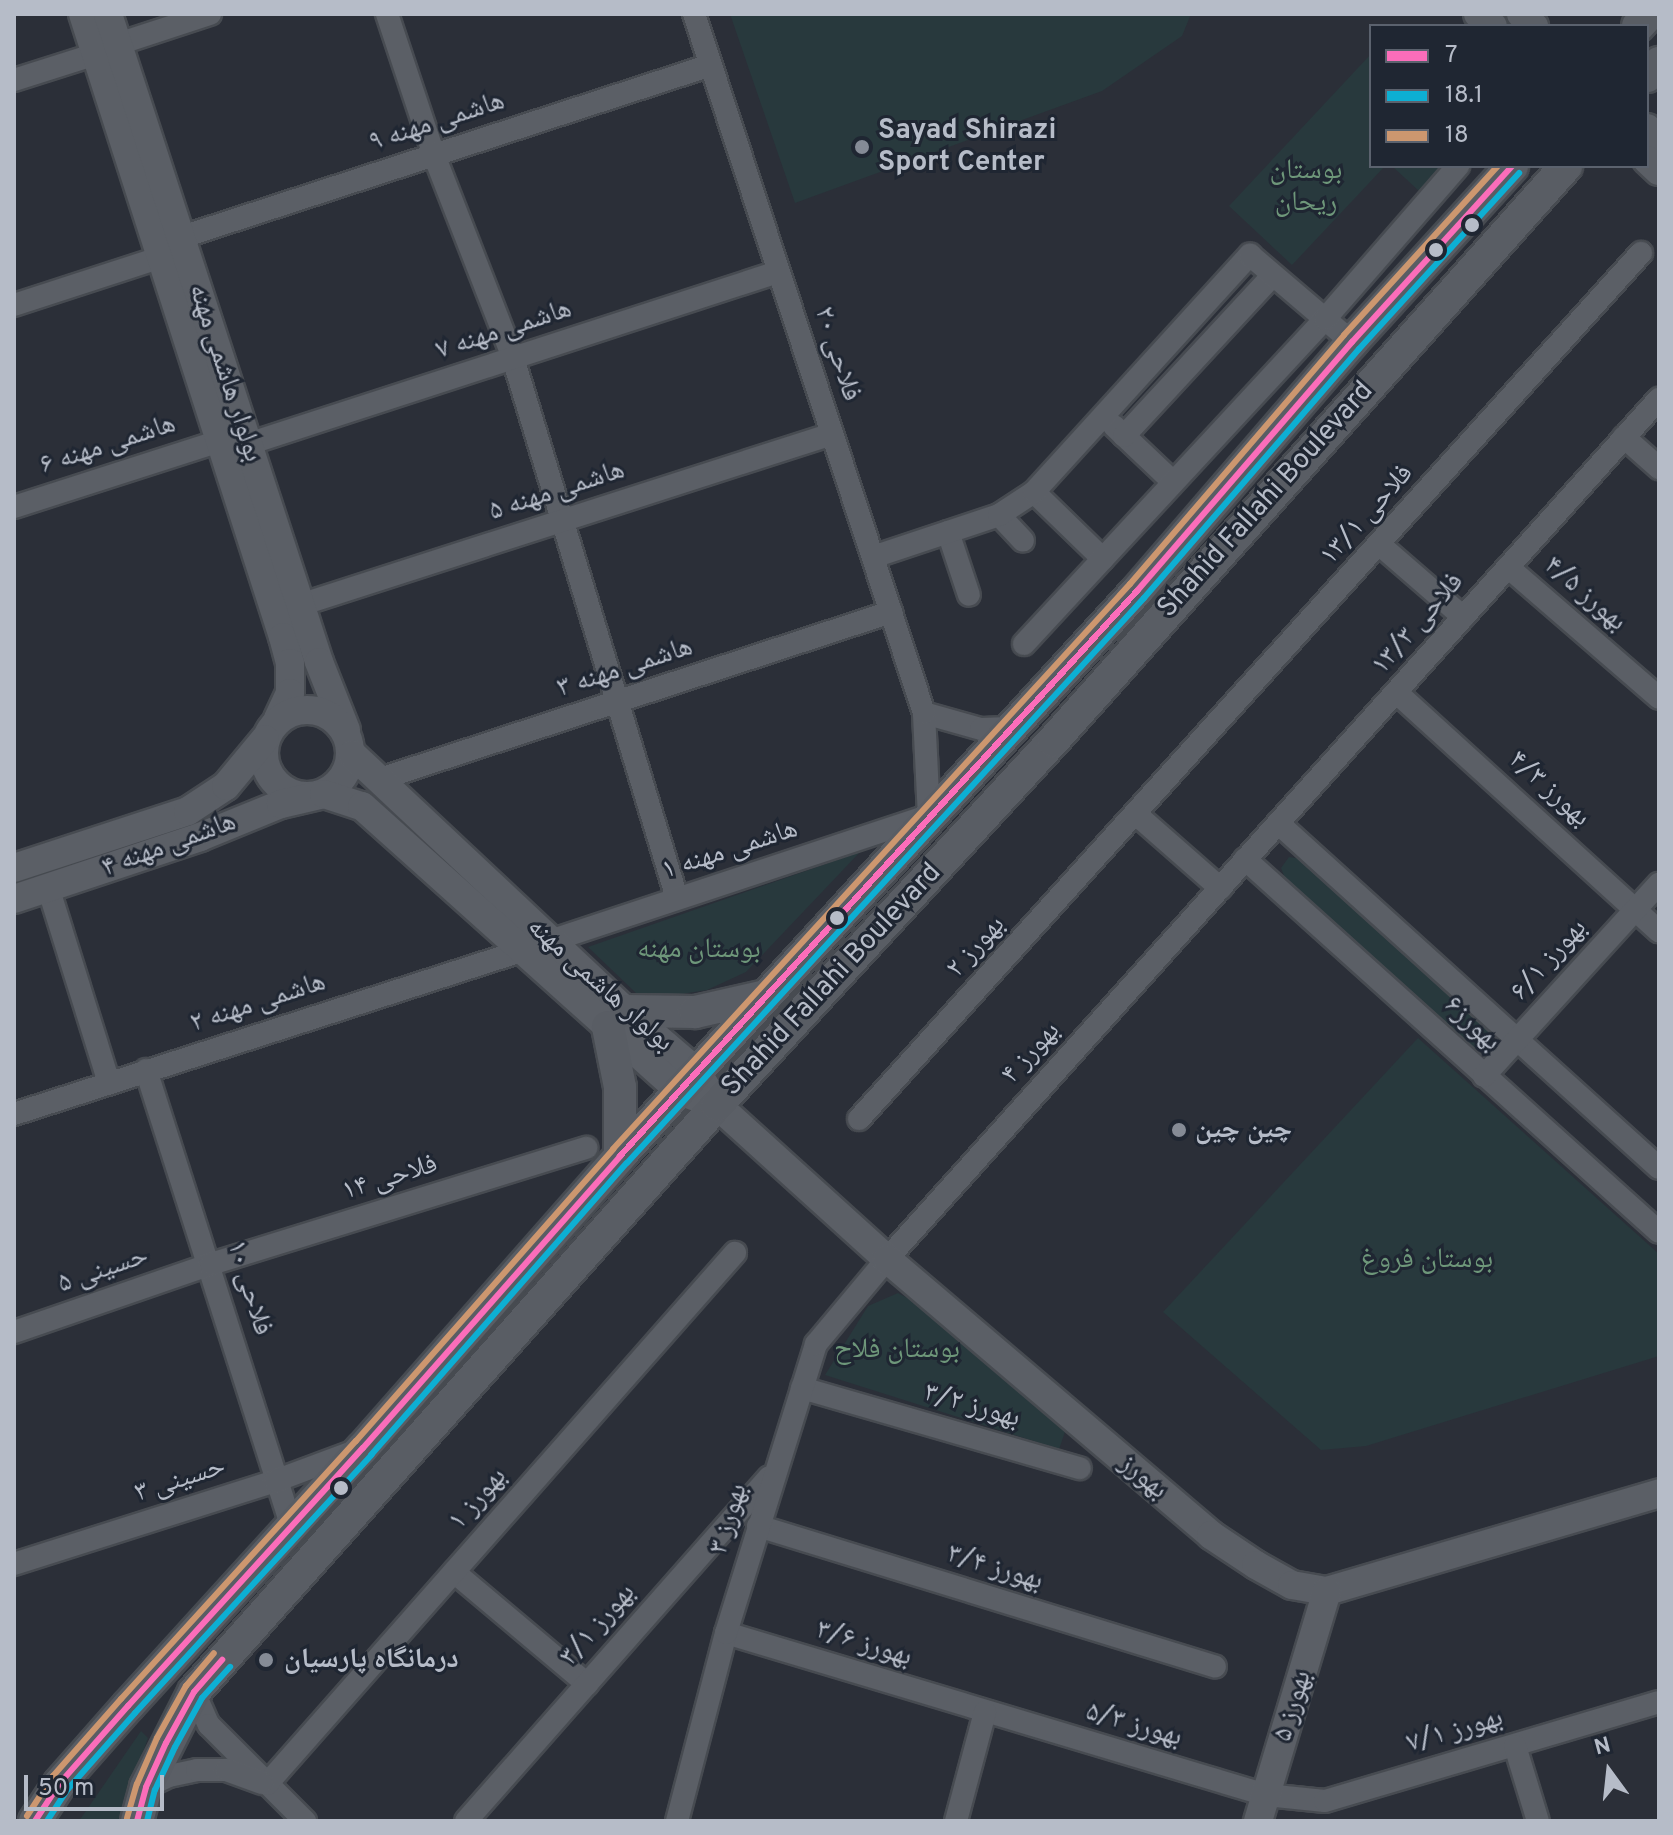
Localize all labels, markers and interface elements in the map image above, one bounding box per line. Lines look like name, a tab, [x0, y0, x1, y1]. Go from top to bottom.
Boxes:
legend	[1369, 24, 1649, 168]
text: 7	[1445, 41, 1458, 71]
text: 18.1	[1445, 81, 1483, 111]
street label: هاشمی مهنه ۹	[365, 84, 509, 160]
place label: Sayad Shirazi Sport Center	[878, 114, 1056, 180]
text: 18	[1445, 121, 1469, 151]
marker: Sayad Shirazi Sport Center	[853, 138, 871, 156]
park label: بوستان ریحان	[1270, 154, 1342, 220]
unlabelled marker	[1464, 217, 1480, 233]
unlabelled marker	[1428, 242, 1444, 258]
street label: بولوار هاشمی مهنه	[180, 280, 270, 466]
street label: هاشمی مهنه ۷	[432, 292, 576, 368]
street label: فلاحی ۲۰	[806, 302, 868, 406]
street label: Shahid Fallahi Boulevard	[1151, 375, 1381, 625]
street label: هاشمی مهنه ۶	[36, 407, 180, 483]
street label: هاشمی مهنه ۵	[485, 453, 629, 529]
street label: فلاحی ۱۳/۱	[1313, 458, 1421, 572]
street label: بهورز ۴/۵	[1537, 549, 1633, 639]
street label: فلاحی ۱۳/۳	[1365, 566, 1471, 682]
street label: هاشمی مهنه ۳	[553, 630, 697, 706]
street label: بهورز ۴/۳	[1501, 744, 1597, 834]
street label: هاشمی مهنه ۴	[97, 805, 241, 885]
street label: هاشمی مهنه ۱	[658, 812, 802, 888]
street label: Shahid Fallahi Boulevard	[715, 857, 949, 1103]
street label: بهورز ۲	[939, 909, 1013, 985]
unlabelled marker	[829, 910, 845, 926]
street label: بولوار هاشمی مهنه	[520, 911, 680, 1059]
street label: بهورز ۶/۱	[1504, 912, 1594, 1008]
park label: بوستان مهنه	[637, 933, 761, 967]
street label: هاشمی مهنه ۲	[186, 965, 330, 1041]
street label: بهورز۶	[1437, 989, 1507, 1059]
street label: بهورز ۴	[994, 1015, 1068, 1091]
place label: چین چین	[1195, 1113, 1292, 1147]
marker: چین چین	[1170, 1121, 1188, 1139]
street label: فلاحی ۱۴	[338, 1148, 442, 1208]
street label: فلاحی ۱۰	[219, 1236, 279, 1340]
street label: حسینی ۵	[54, 1239, 152, 1301]
park label: بوستان فروغ	[1361, 1243, 1493, 1277]
park label: بوستان فلاح	[834, 1333, 960, 1367]
street label: بهورز ۳/۲	[920, 1376, 1024, 1436]
street label: بهورز	[1112, 1447, 1174, 1507]
street label: حسینی ۳	[131, 1450, 229, 1510]
street label: بهورز ۱	[442, 1461, 514, 1537]
unlabelled marker	[333, 1480, 349, 1496]
street label: بهورز ۳	[702, 1480, 756, 1558]
street label: بهورز ۳/۴	[943, 1538, 1047, 1598]
street label: بهورز ۳/۱	[553, 1577, 643, 1673]
street label: بهورز ۳/۶	[812, 1614, 916, 1674]
place label: درمانگاه پارسیان	[284, 1643, 459, 1677]
marker: درمانگاه پارسیان	[255, 1649, 277, 1671]
street label: بهورز ۵	[1266, 1667, 1320, 1745]
street label: بهورز ۵/۳	[1082, 1695, 1186, 1755]
street label: بهورز ۷/۱	[1403, 1701, 1507, 1761]
north arrow	[1569, 1731, 1649, 1811]
text: N	[1592, 1732, 1614, 1762]
scale bar	[28, 1759, 168, 1809]
text: 50 m	[38, 1774, 94, 1804]

